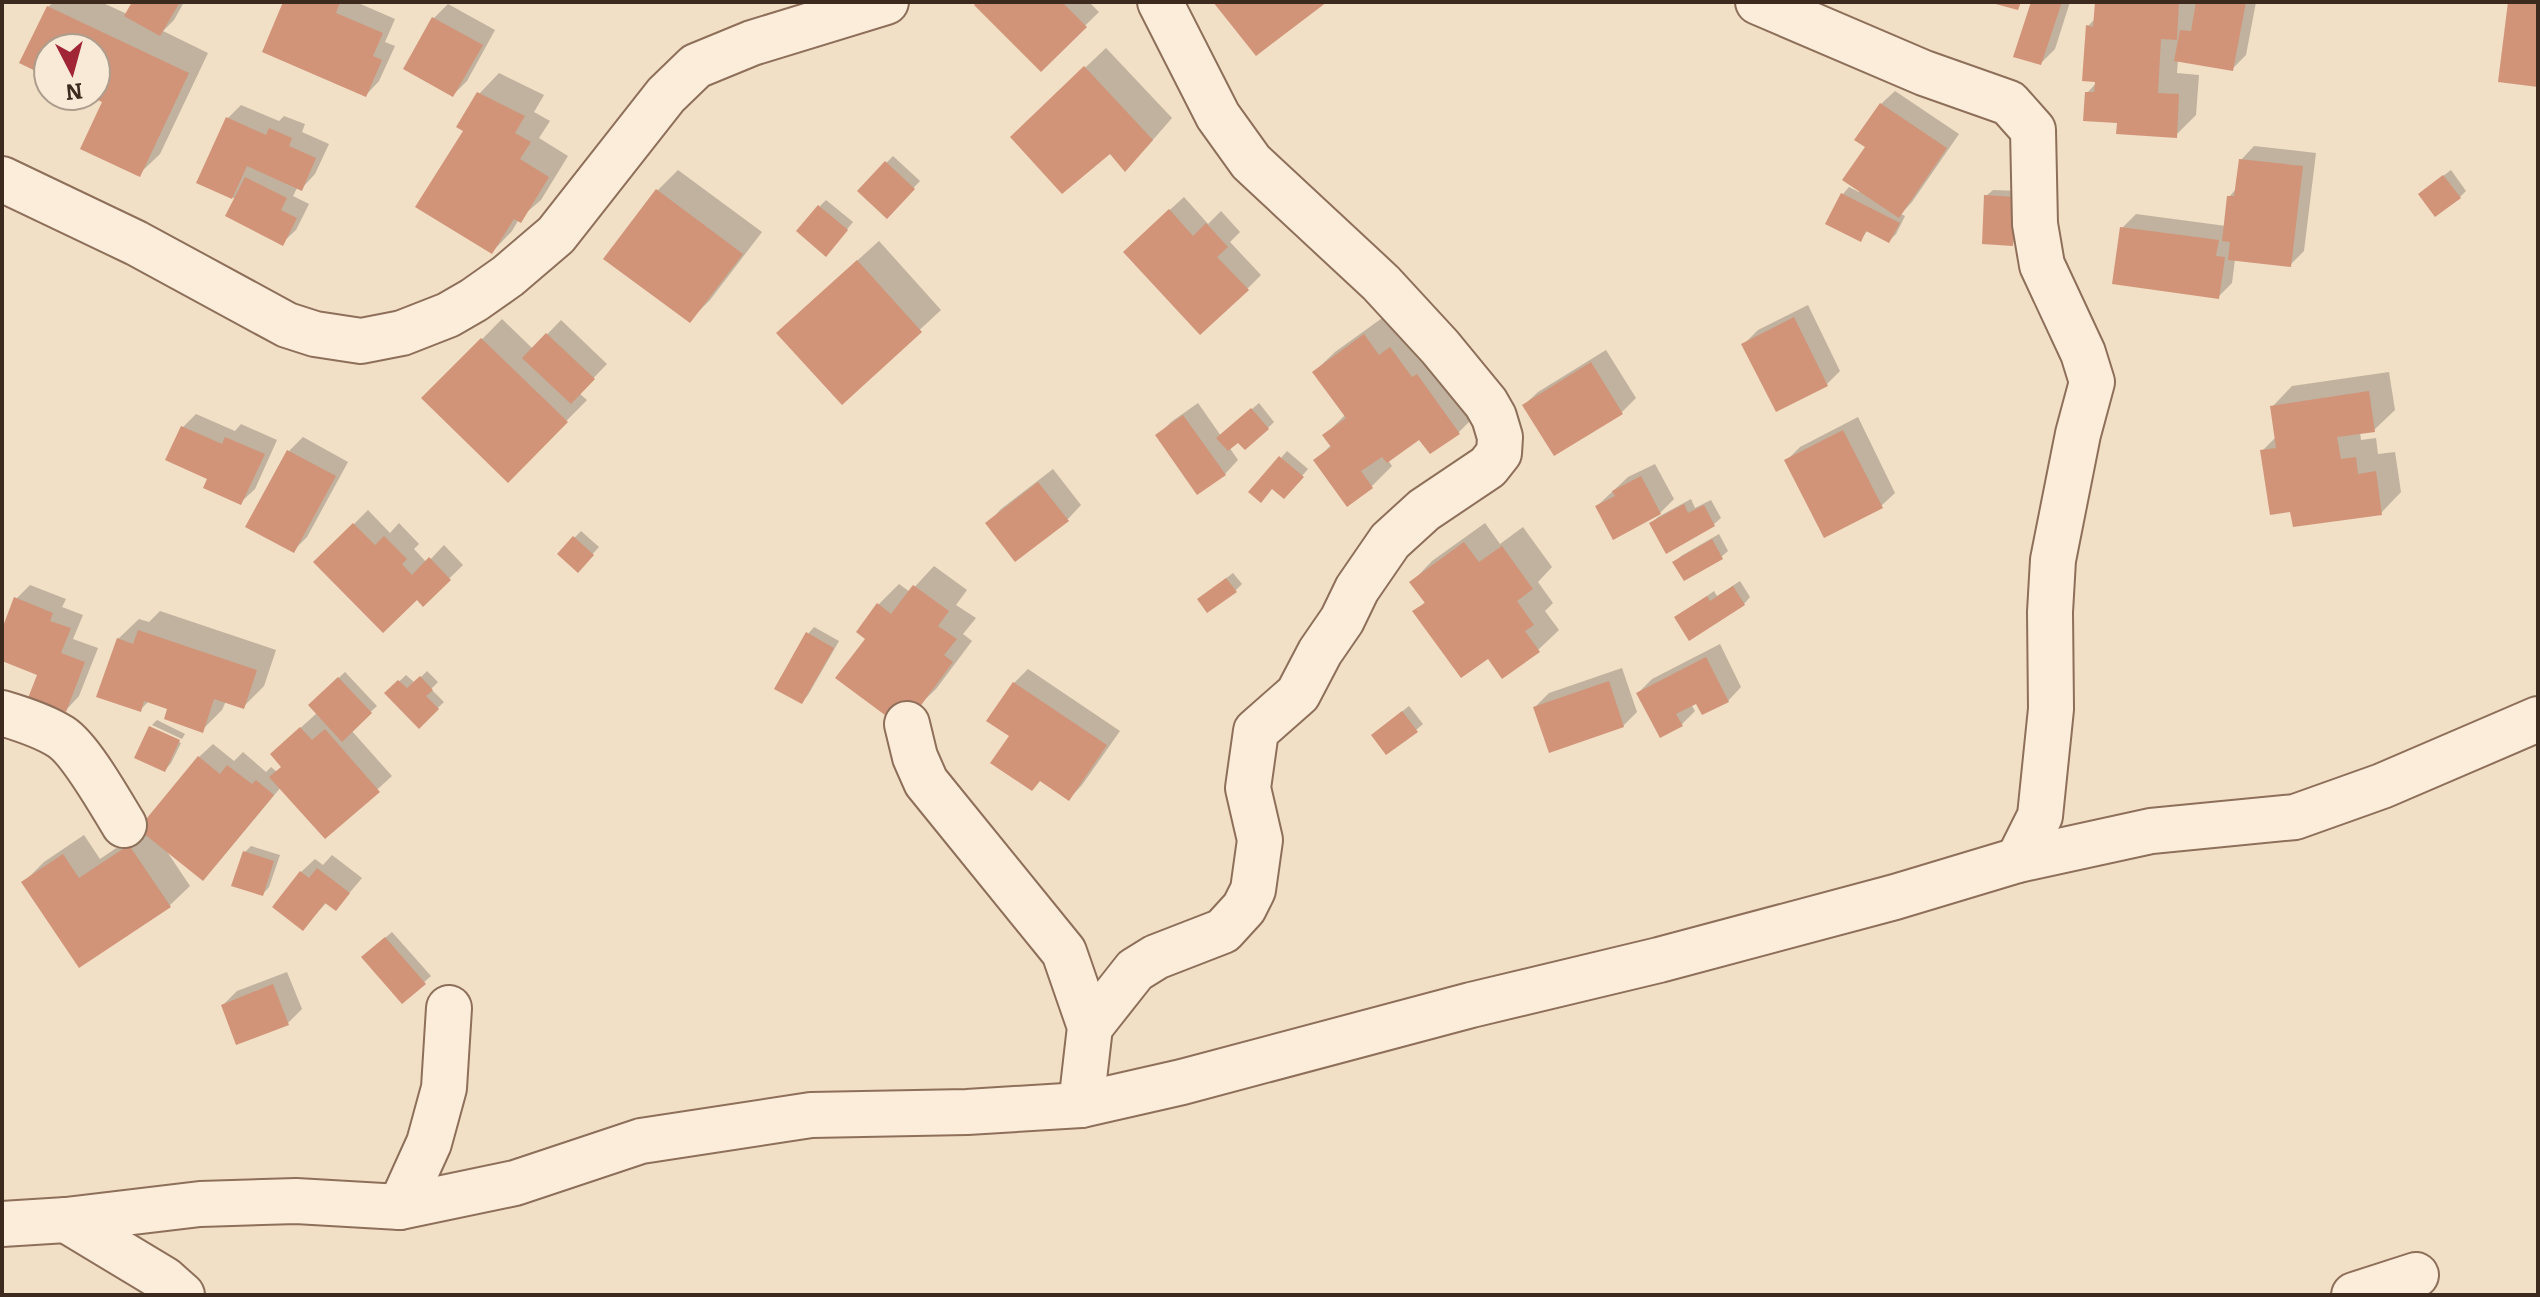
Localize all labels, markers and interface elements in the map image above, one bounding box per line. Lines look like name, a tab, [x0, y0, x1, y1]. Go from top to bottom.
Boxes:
north arrow	[32, 32, 112, 112]
text: N	[64, 77, 84, 106]

